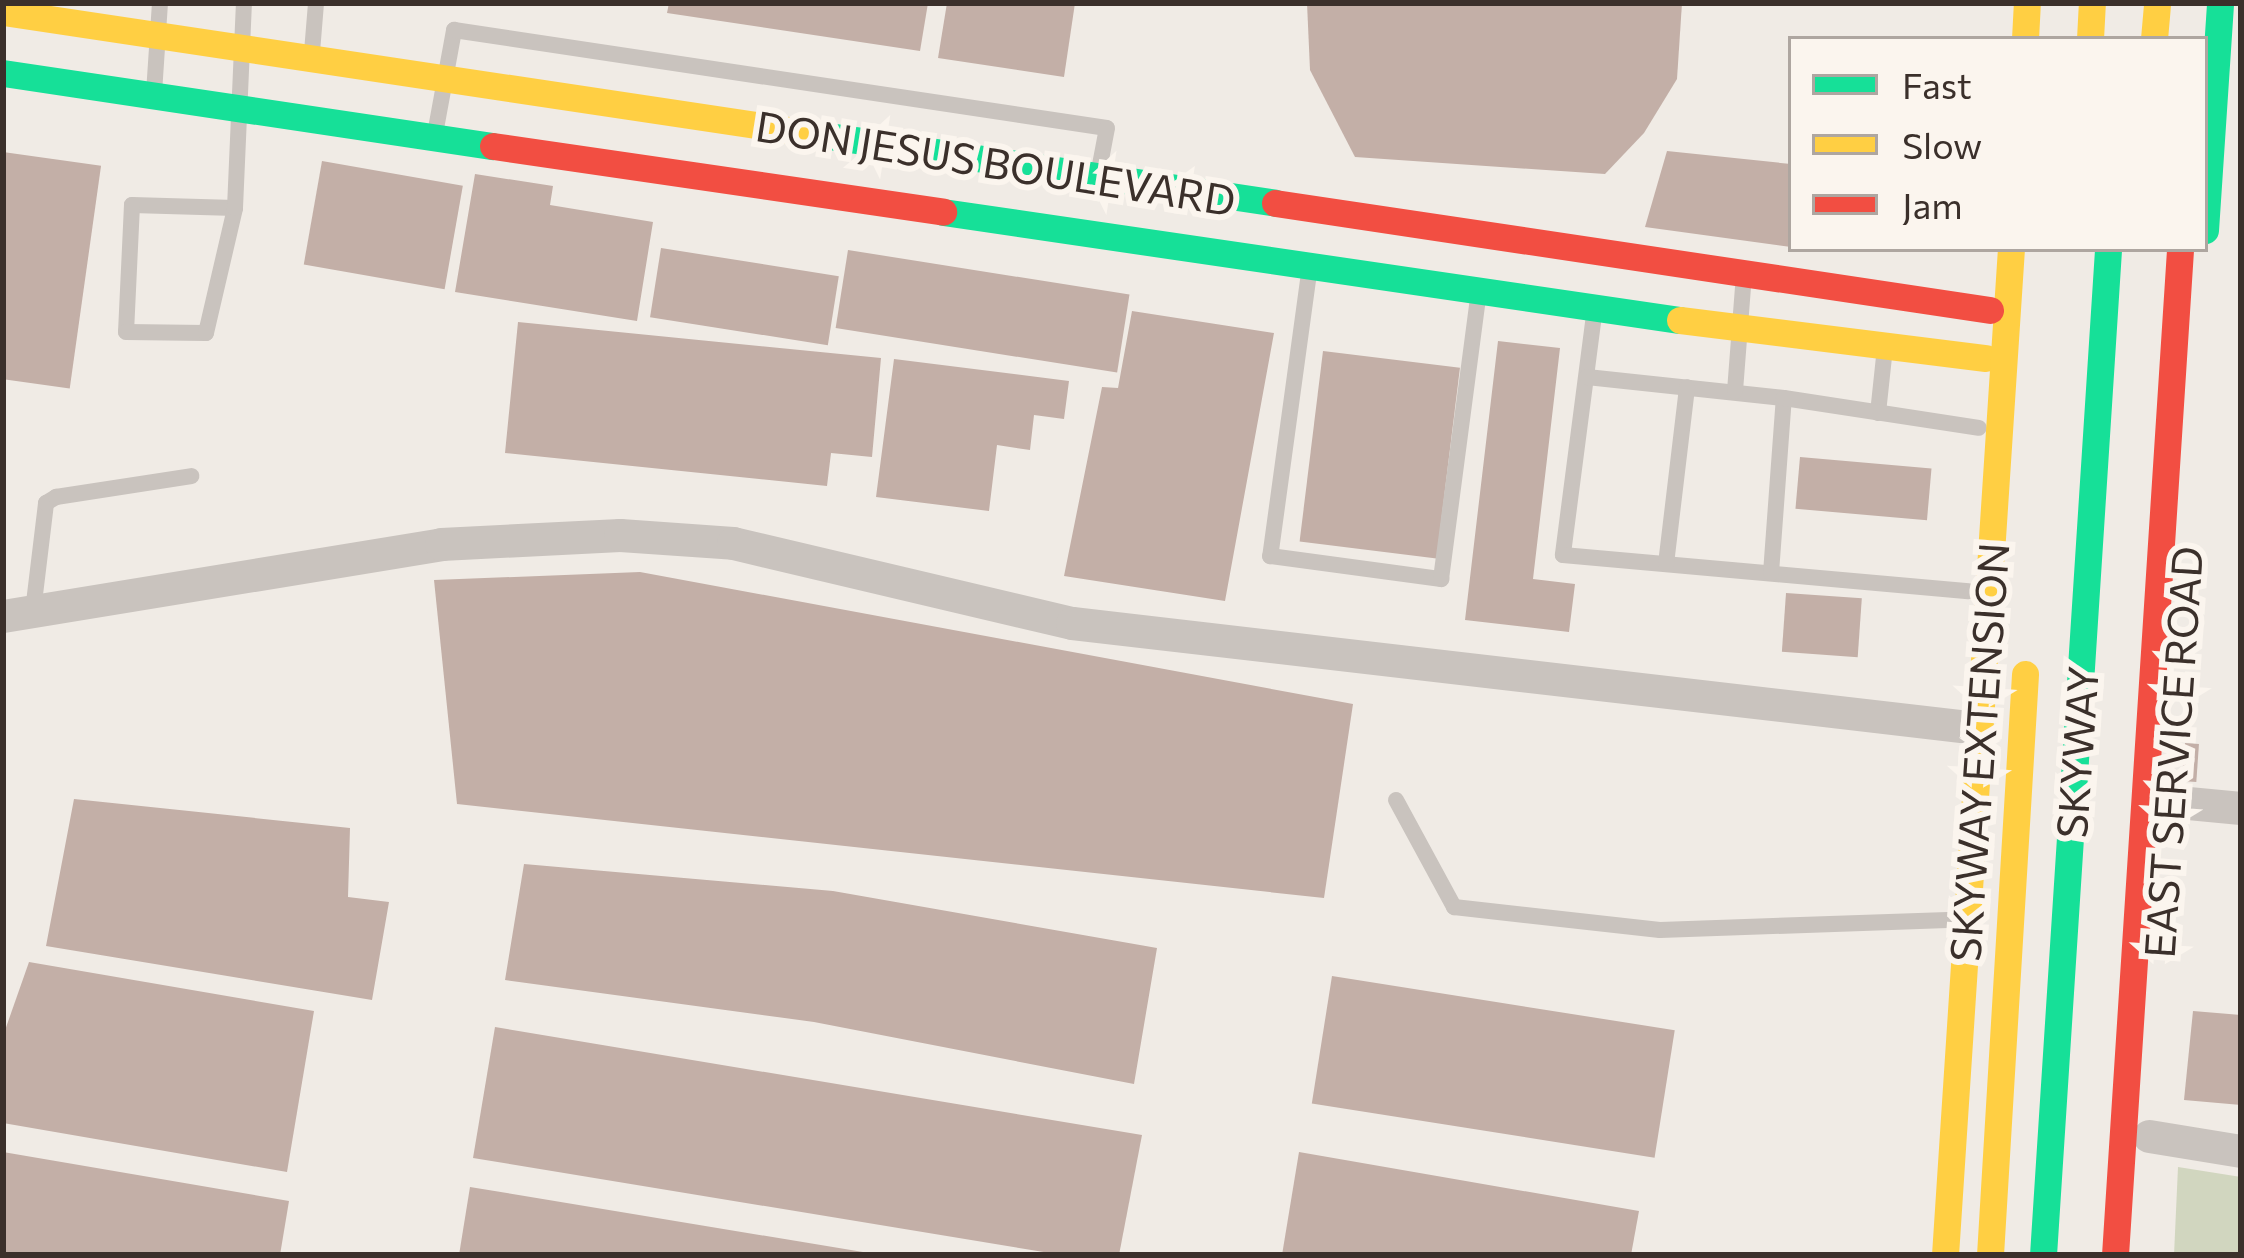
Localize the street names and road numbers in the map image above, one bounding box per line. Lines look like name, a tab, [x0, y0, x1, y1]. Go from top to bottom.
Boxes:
street label: DON JESUS BOULEVARD	[753, 99, 1239, 225]
street label: SKYWAY EXTENSION	[1938, 541, 2018, 963]
street label: EAST SERVICE ROAD	[2132, 544, 2212, 960]
street label: SKYWAY	[2045, 664, 2107, 840]

